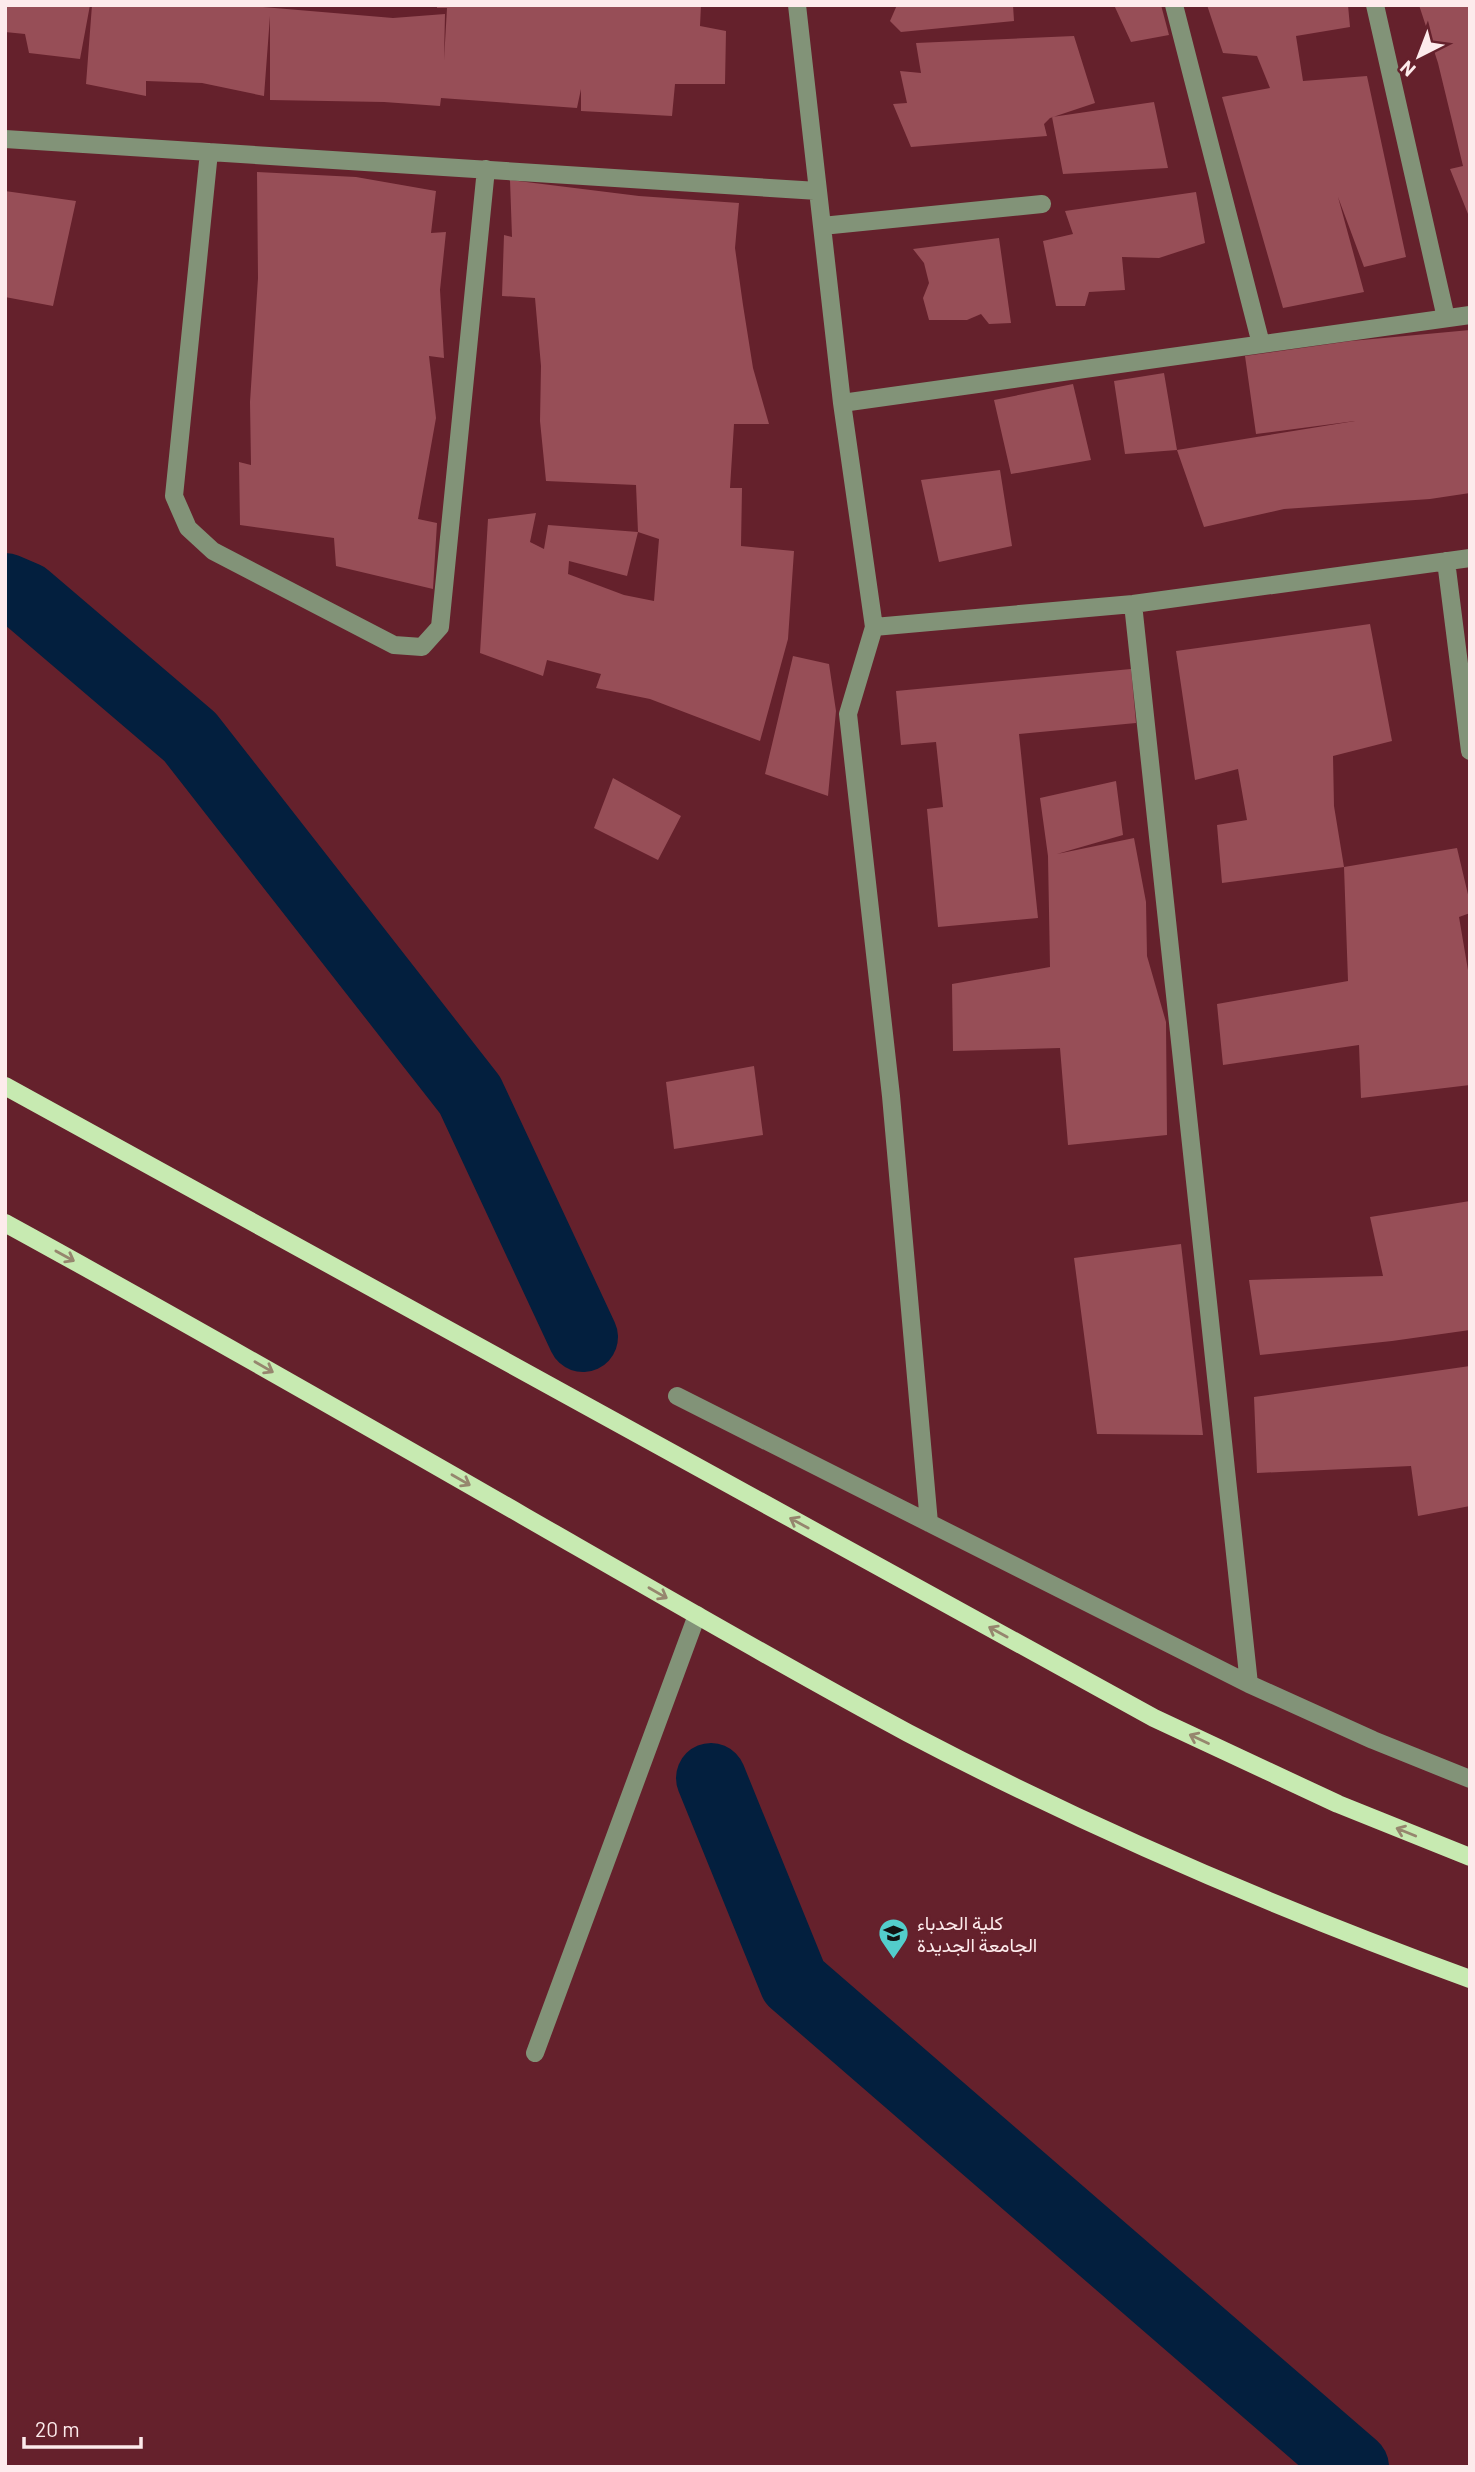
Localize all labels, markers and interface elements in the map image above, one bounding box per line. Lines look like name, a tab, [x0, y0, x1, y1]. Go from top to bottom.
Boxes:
north arrow	[1384, 21, 1454, 91]
text: N	[1395, 56, 1420, 82]
one-way arrow	[54, 1250, 75, 1263]
one-way arrow	[253, 1360, 273, 1374]
one-way arrow	[450, 1474, 471, 1487]
one-way arrow	[789, 1516, 809, 1530]
one-way arrow	[648, 1586, 668, 1600]
one-way arrow	[988, 1625, 1009, 1639]
one-way arrow	[1189, 1732, 1210, 1745]
one-way arrow	[1396, 1824, 1418, 1837]
place label: كلية الحدباء الجامعة الجديدة	[917, 1911, 1037, 1957]
school or university icon: كلية الحدباء الجامعة الجديدة	[877, 1916, 911, 1960]
scale bar	[24, 2406, 142, 2450]
text: 20 m	[35, 2416, 80, 2441]

